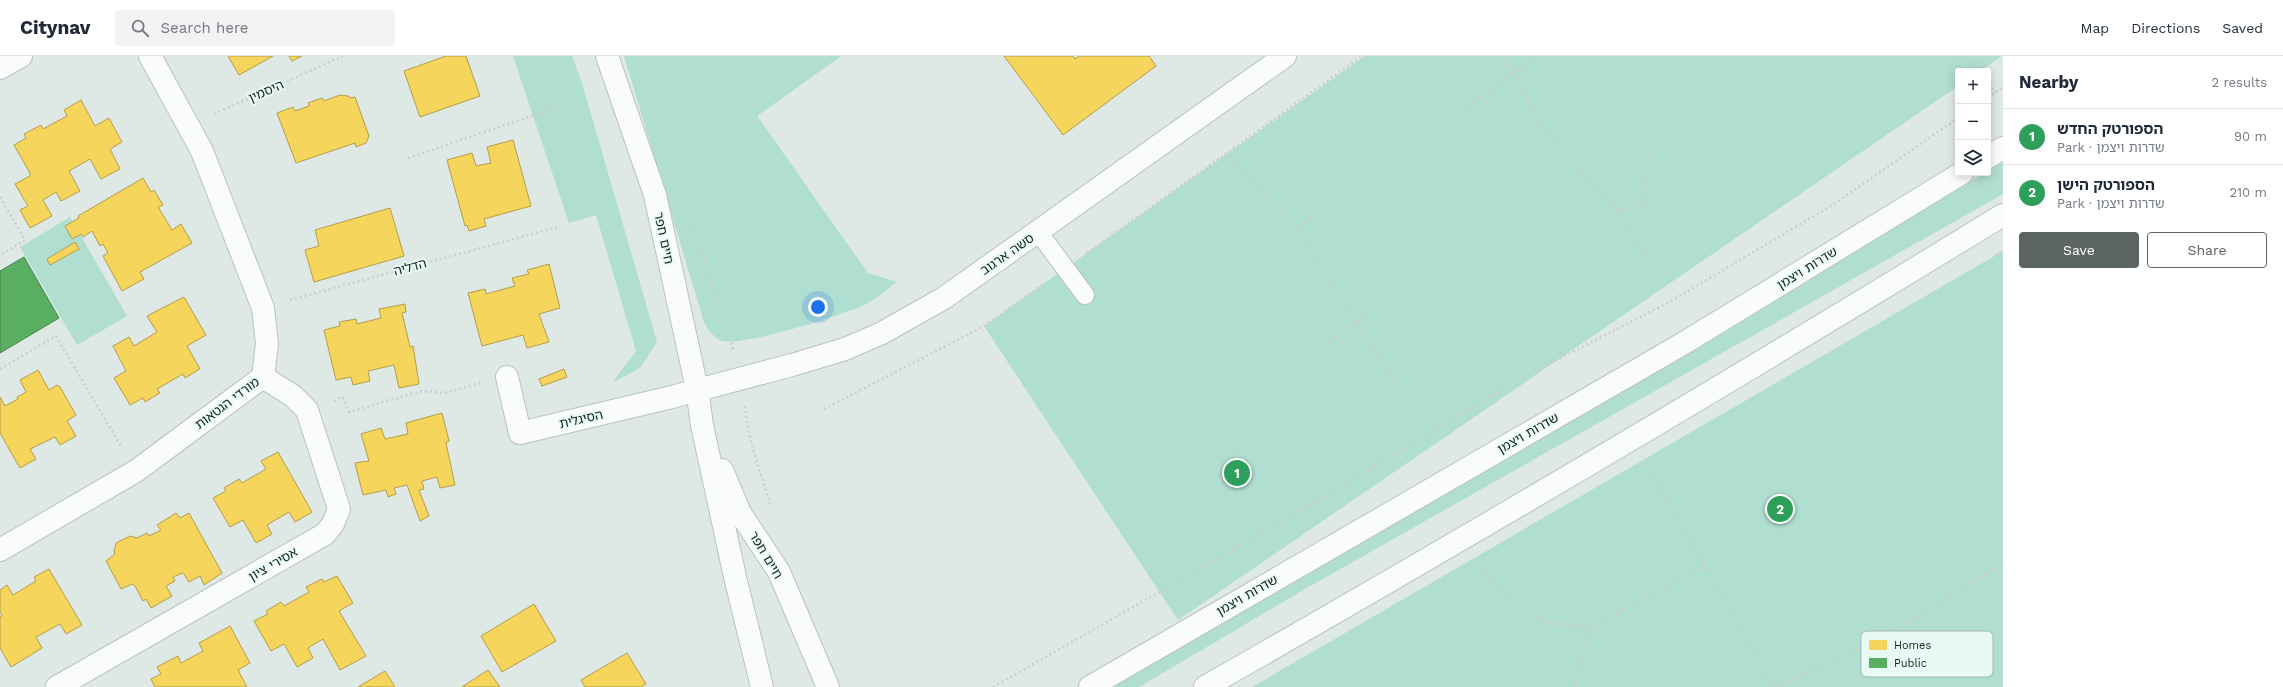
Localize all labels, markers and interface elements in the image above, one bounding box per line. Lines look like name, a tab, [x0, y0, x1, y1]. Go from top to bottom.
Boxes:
search box	[115, 10, 395, 46]
text: Citynav	[20, 16, 91, 39]
icon: search	[129, 17, 151, 39]
text: Search here	[161, 19, 248, 37]
text: Map	[2081, 20, 2109, 36]
text: Directions	[2131, 20, 2200, 36]
text: Saved	[2222, 20, 2263, 36]
map controls	[1955, 68, 1991, 176]
button: +	[1955, 68, 1991, 104]
text: Nearby	[2019, 72, 2078, 92]
text: 2 results	[2212, 75, 2267, 90]
street label: היסמין	[246, 77, 286, 105]
button: −	[1955, 104, 1991, 140]
text: הספורטק החדש	[2057, 120, 2163, 138]
text: 1	[2029, 129, 2035, 144]
text: 90 m	[2234, 129, 2267, 144]
button: layers	[1955, 140, 1991, 176]
text: Park · שדרות ויצמן	[2057, 140, 2164, 155]
text: הספורטק הישן	[2057, 176, 2155, 194]
text: 2	[2028, 185, 2036, 200]
text: 210 m	[2229, 185, 2267, 200]
text: Park · שדרות ויצמן	[2057, 196, 2164, 211]
street label: חיים חפר	[651, 211, 677, 265]
street label: סשה ארגוב	[977, 230, 1037, 278]
button: Save	[2019, 232, 2139, 268]
button: Share	[2147, 232, 2267, 268]
street label: שדרות ויצמן	[1774, 244, 1840, 292]
street label: הדליה	[392, 255, 428, 279]
your location	[808, 297, 828, 317]
street label: מורדי הגטאות	[192, 374, 262, 432]
street label: הסיגלית	[558, 407, 604, 431]
street label: שדרות ויצמן	[1495, 410, 1561, 456]
pin: 1	[1224, 458, 1250, 488]
pin: 2	[1767, 494, 1793, 524]
street label: חיים חפר	[746, 529, 786, 581]
street label: אסירי ציון	[246, 544, 300, 584]
street label: שדרות ויצמן	[1214, 572, 1280, 618]
legend	[1861, 631, 1993, 677]
text: Homes	[1894, 639, 1931, 652]
text: Public	[1894, 657, 1927, 670]

